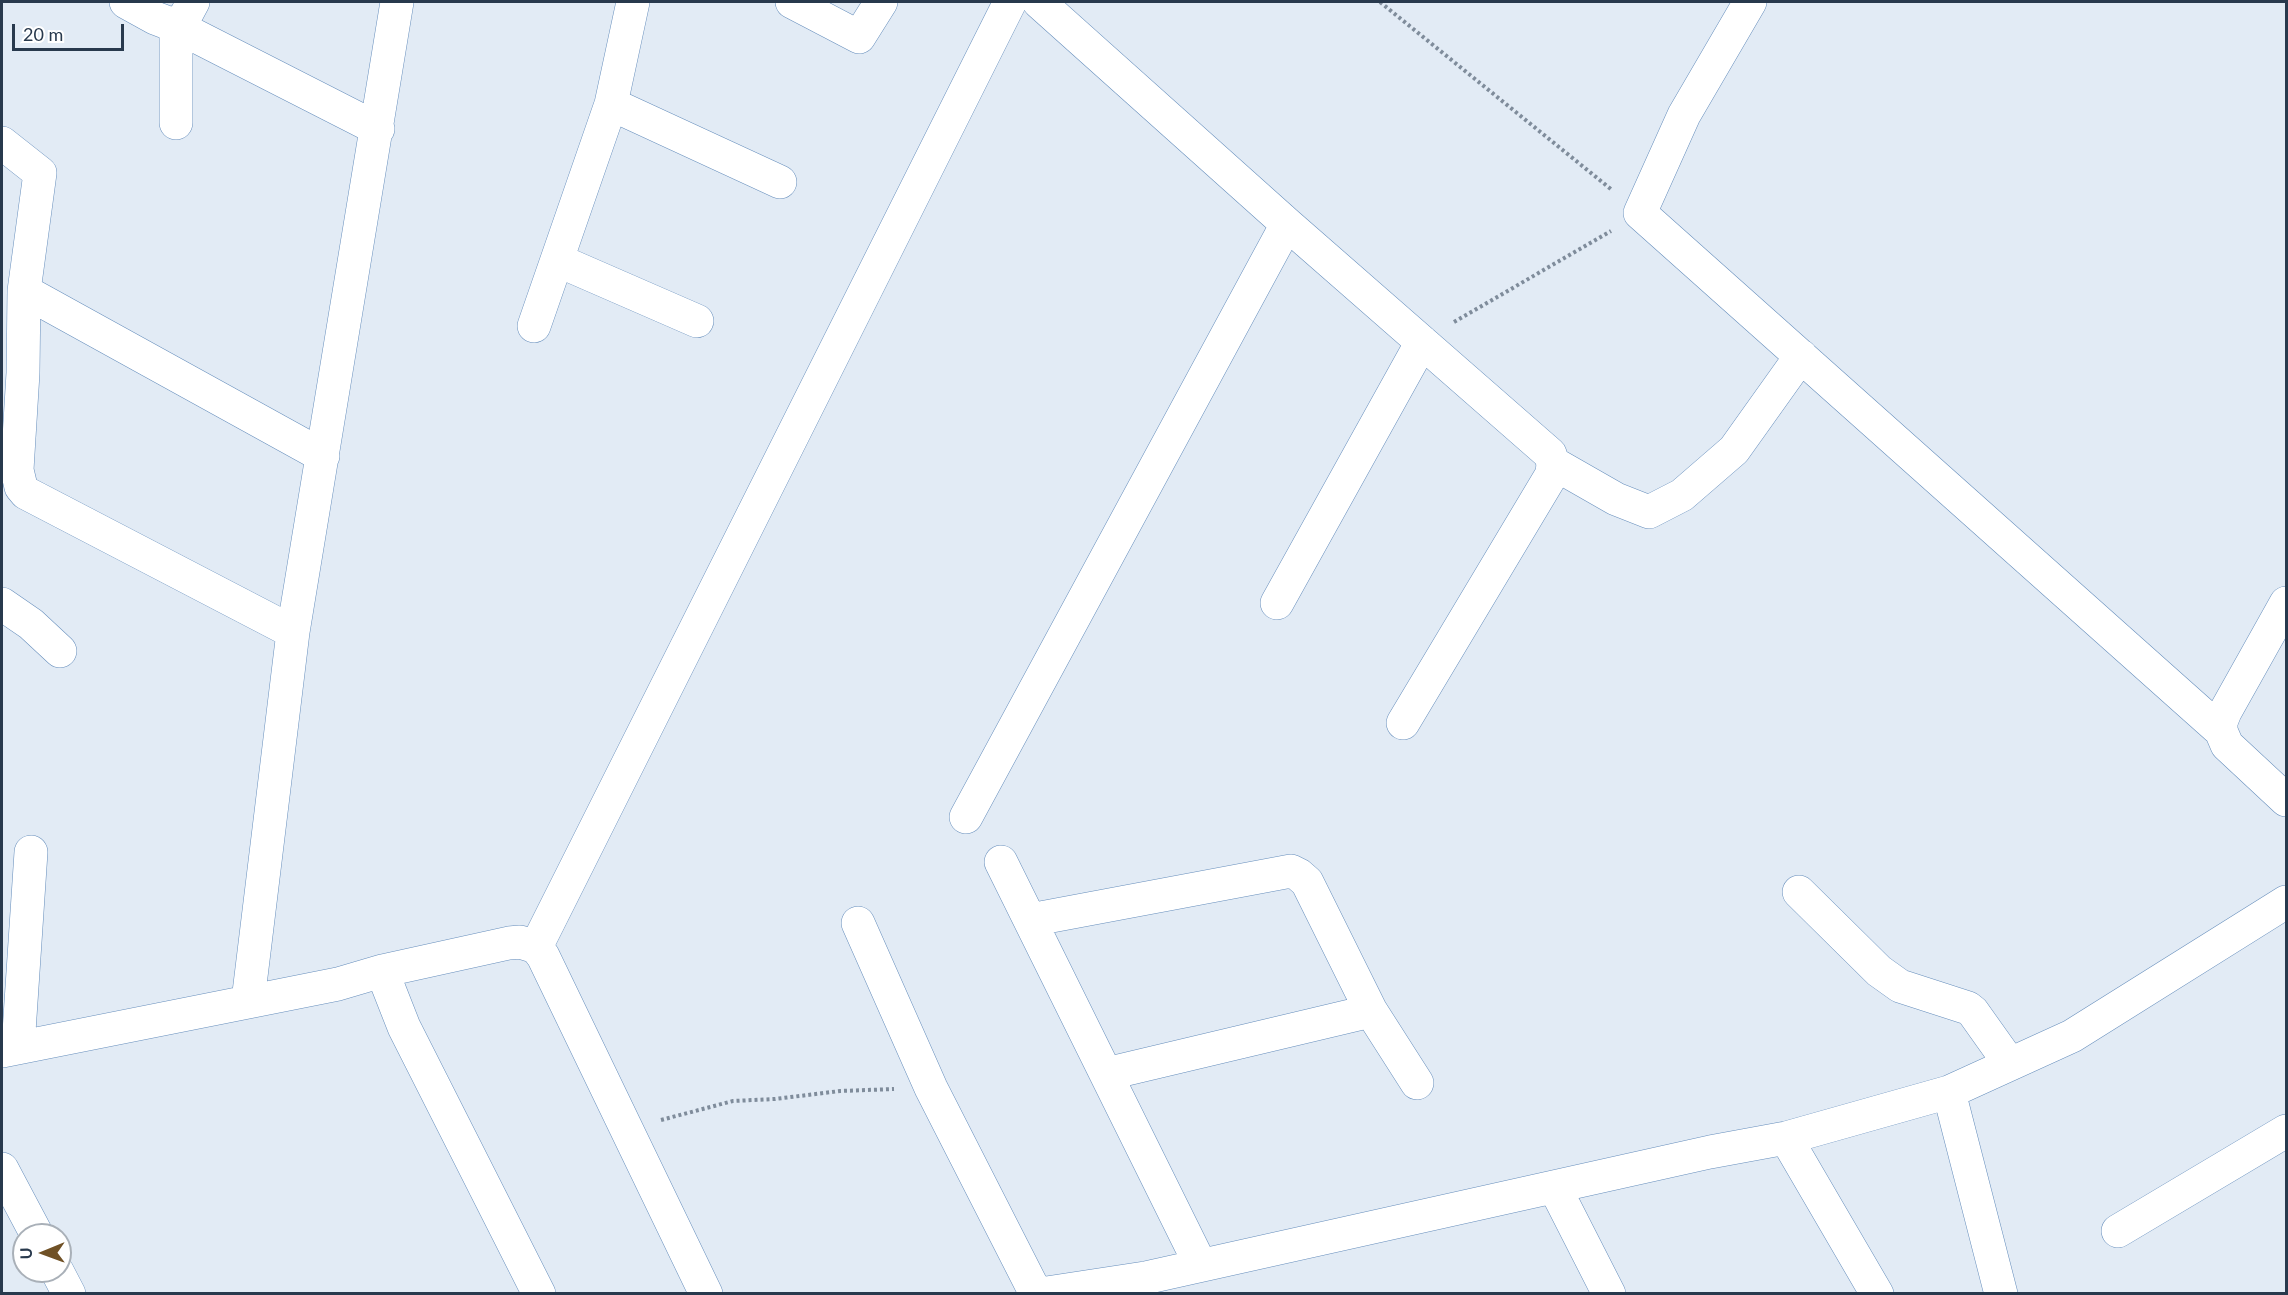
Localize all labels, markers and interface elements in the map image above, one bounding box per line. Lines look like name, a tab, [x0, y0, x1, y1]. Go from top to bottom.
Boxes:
scale bar	[15, 12, 128, 50]
text: 20 m	[23, 23, 63, 45]
north arrow	[12, 1223, 72, 1283]
text: U	[16, 1247, 35, 1259]

